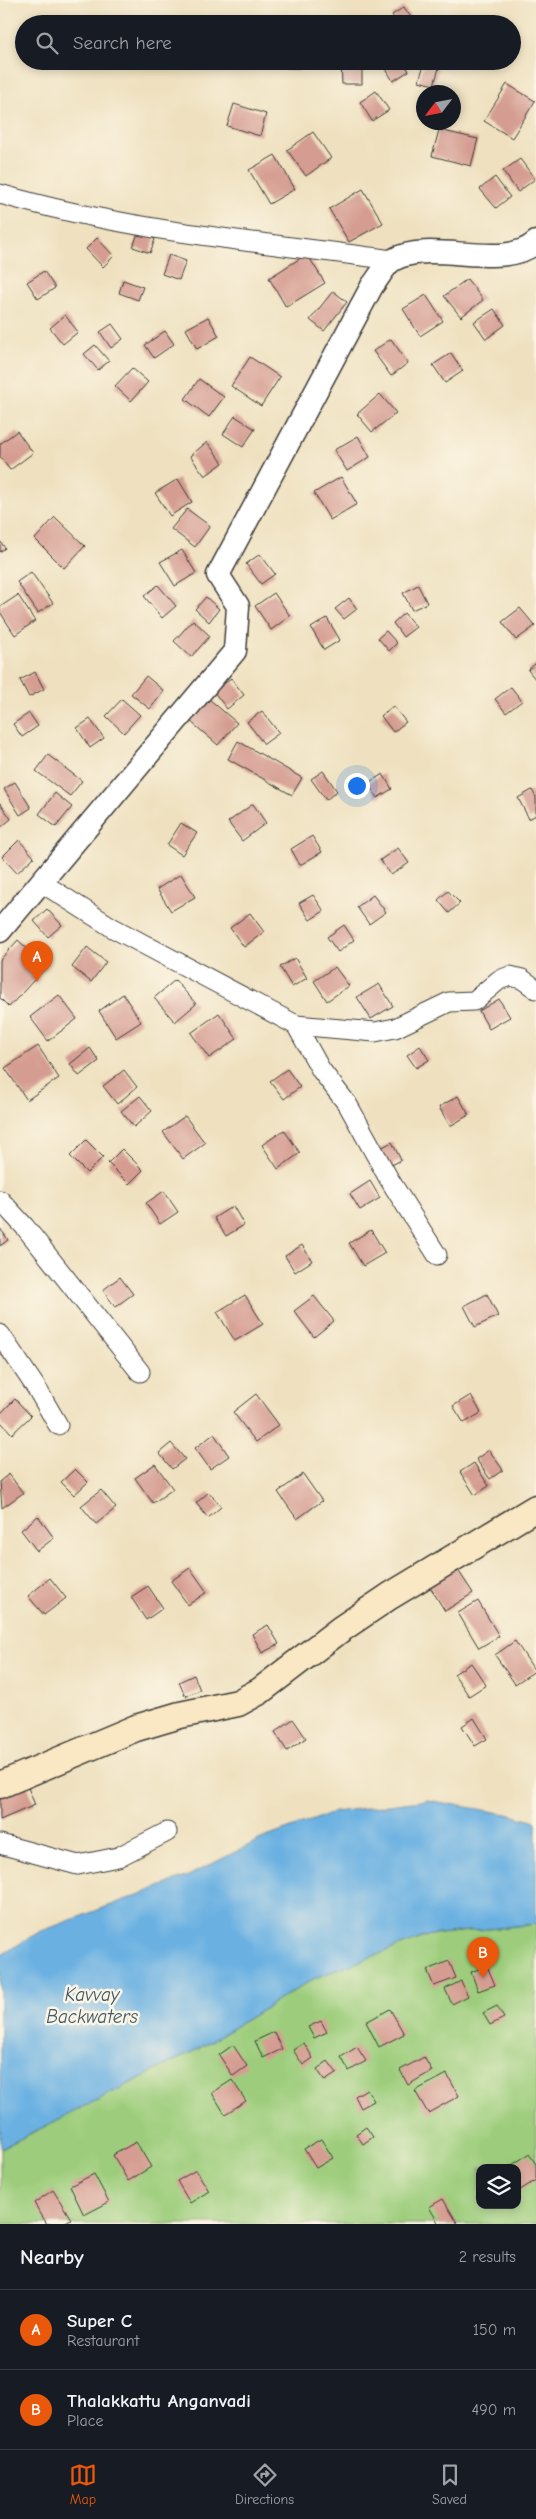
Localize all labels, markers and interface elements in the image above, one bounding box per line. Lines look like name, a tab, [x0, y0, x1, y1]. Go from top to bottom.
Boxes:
search box	[15, 15, 521, 70]
icon: search	[33, 29, 61, 57]
text: Search here	[73, 32, 172, 54]
north arrow	[416, 85, 461, 130]
your location	[344, 773, 370, 799]
pin: A	[21, 941, 53, 982]
pin: B	[467, 1937, 499, 1978]
water label: Kavvay Backwaters	[46, 1984, 138, 2028]
map controls	[476, 2164, 521, 2209]
button: layers	[476, 2164, 521, 2209]
text: Nearby	[20, 2245, 84, 2269]
text: 2 results	[459, 2248, 516, 2266]
text: Super C	[67, 2310, 132, 2332]
text: A	[32, 2321, 40, 2339]
text: 150 m	[473, 2321, 516, 2339]
text: Restaurant	[67, 2332, 139, 2350]
text: Thalakkattu Anganvadi	[67, 2390, 251, 2412]
text: B	[31, 2401, 41, 2419]
text: 490 m	[471, 2401, 516, 2419]
text: Place	[67, 2412, 103, 2430]
tab: Map	[69, 2461, 97, 2508]
tab: Directions	[235, 2461, 294, 2508]
tab: Saved	[432, 2461, 467, 2508]

